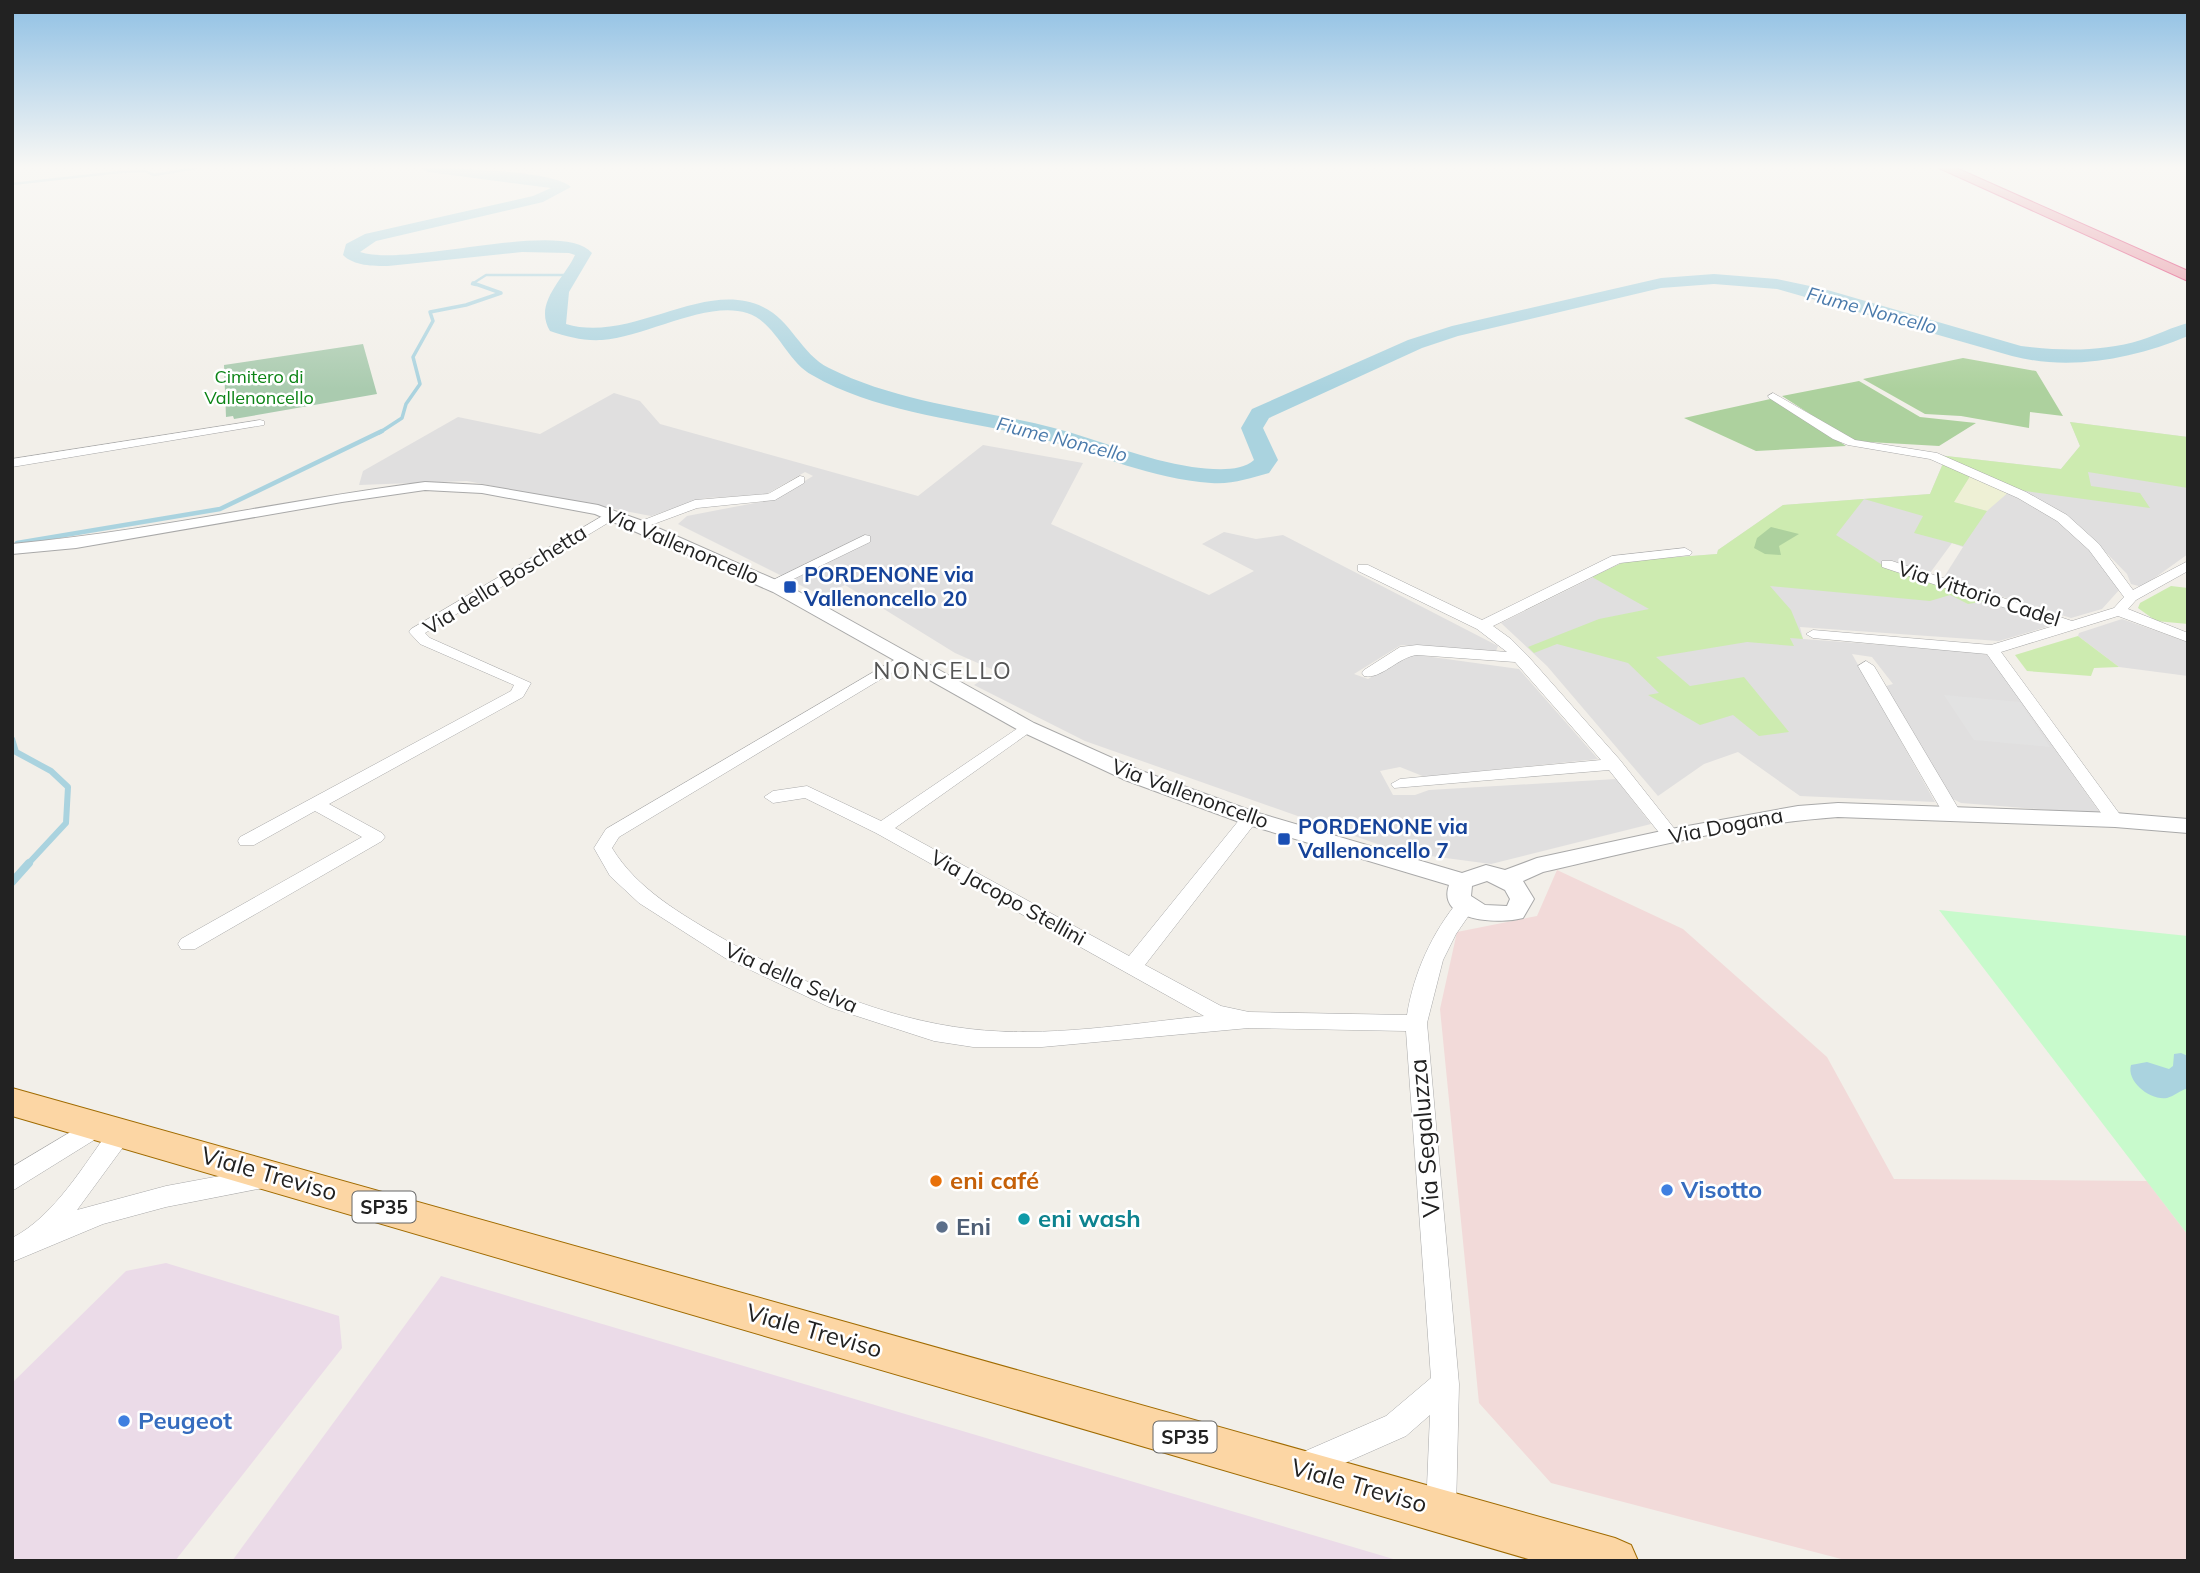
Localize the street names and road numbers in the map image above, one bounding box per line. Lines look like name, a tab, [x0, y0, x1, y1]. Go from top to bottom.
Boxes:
street label: Via Vallenoncello	[601, 501, 764, 589]
street label: Via della Boschetta	[418, 518, 591, 640]
street label: Via Vittorio Cadel	[1895, 555, 2064, 632]
street label: Via Vallenoncello	[1108, 753, 1273, 834]
street label: Via Dogana	[1667, 801, 1785, 849]
street label: Via Jacopo Stellini	[926, 844, 1091, 951]
street label: Via della Selva	[721, 936, 862, 1018]
street label: Via Segaluzza	[1402, 1058, 1446, 1218]
street label: Viale Treviso	[198, 1139, 341, 1207]
road number: SP35	[352, 1191, 416, 1222]
street label: Viale Treviso	[743, 1296, 886, 1364]
road number: SP35	[1154, 1422, 1216, 1452]
street label: Viale Treviso	[1288, 1451, 1431, 1519]

